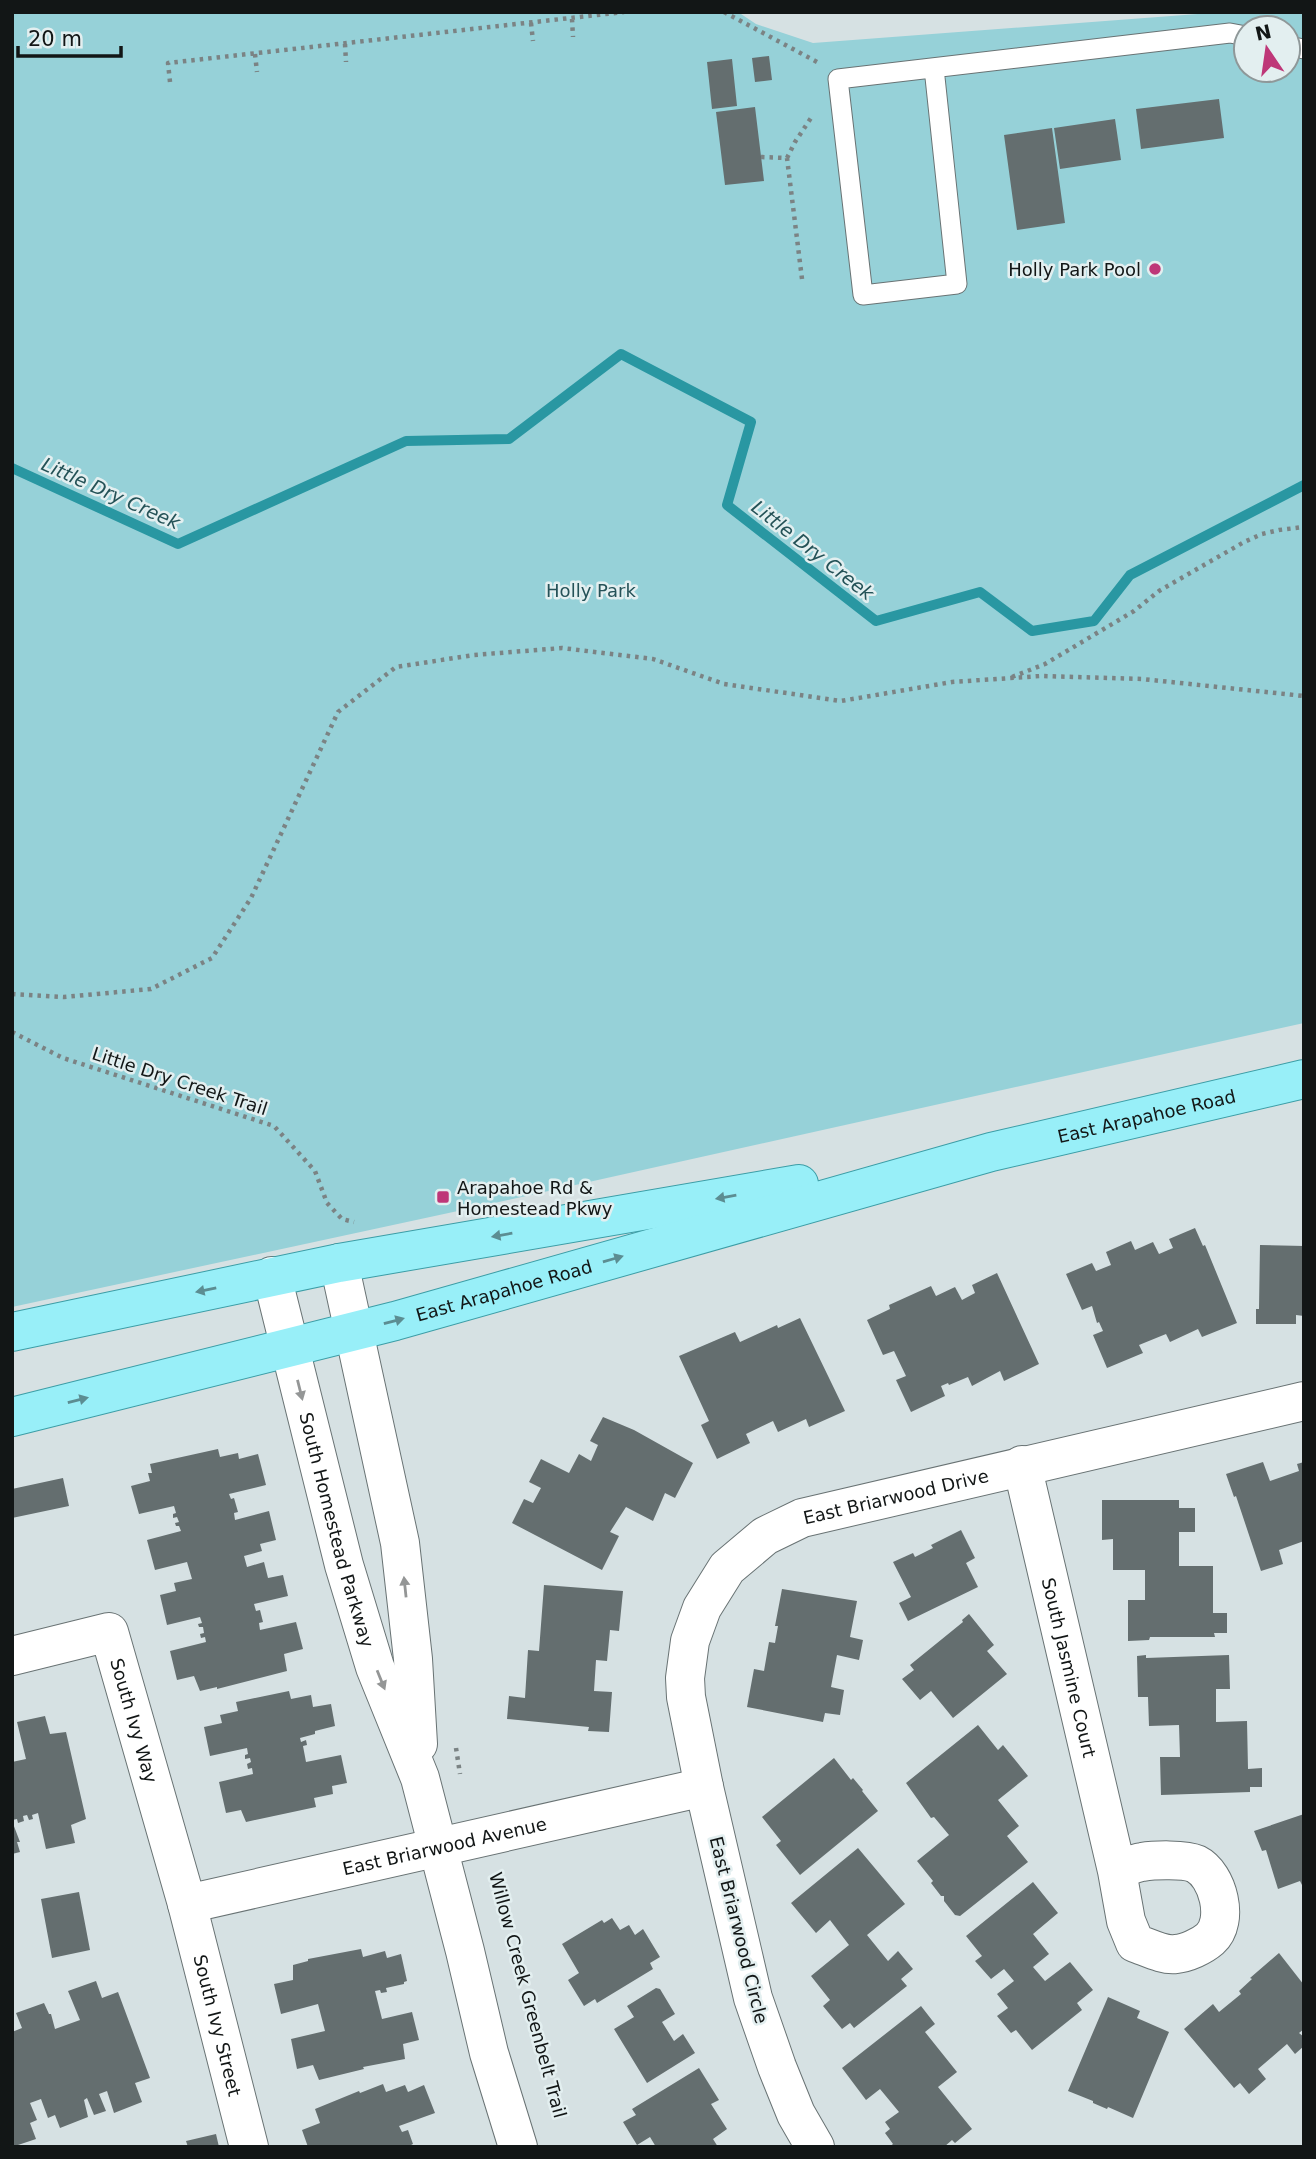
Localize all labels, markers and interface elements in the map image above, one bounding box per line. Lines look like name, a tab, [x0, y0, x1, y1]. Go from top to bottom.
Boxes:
scale bar	[18, 14, 121, 58]
north arrow	[1232, 14, 1302, 84]
text: N	[1253, 20, 1273, 45]
text: 20 m	[28, 27, 82, 51]
place label: Holly Park Pool	[1008, 259, 1141, 280]
marker: Holly Park Pool	[1147, 261, 1163, 277]
water label: Little Dry Creek	[38, 453, 184, 534]
water label: Little Dry Creek	[748, 495, 879, 605]
park label: Holly Park	[546, 580, 636, 601]
street label: Little Dry Creek Trail	[90, 1043, 270, 1119]
street label: East Arapahoe Road	[1055, 1085, 1238, 1147]
place label: Arapahoe Rd & Homestead Pkwy	[457, 1177, 613, 1219]
marker: Arapahoe Rd & Homestead Pkwy	[435, 1189, 451, 1205]
one-way arrow	[715, 1192, 737, 1203]
one-way arrow	[491, 1230, 513, 1241]
one-way arrow	[603, 1254, 624, 1264]
street label: East Arapahoe Road	[413, 1255, 594, 1325]
one-way arrow	[195, 1285, 217, 1296]
one-way arrow	[383, 1315, 405, 1326]
one-way arrow	[295, 1379, 306, 1401]
one-way arrow	[68, 1394, 90, 1405]
street label: South Homestead Parkway	[296, 1410, 379, 1650]
street label: East Briarwood Drive	[801, 1464, 991, 1528]
one-way arrow	[399, 1576, 410, 1598]
street label: South Jasmine Court	[1038, 1576, 1101, 1760]
street label: South Ivy Way	[107, 1656, 162, 1786]
one-way arrow	[375, 1669, 386, 1690]
street label: East Briarwood Avenue	[340, 1812, 549, 1879]
street label: East Briarwood Circle	[706, 1834, 772, 2026]
street label: Willow Creek Greenbelt Trail	[485, 1870, 571, 2120]
street label: South Ivy Street	[190, 1952, 246, 2098]

